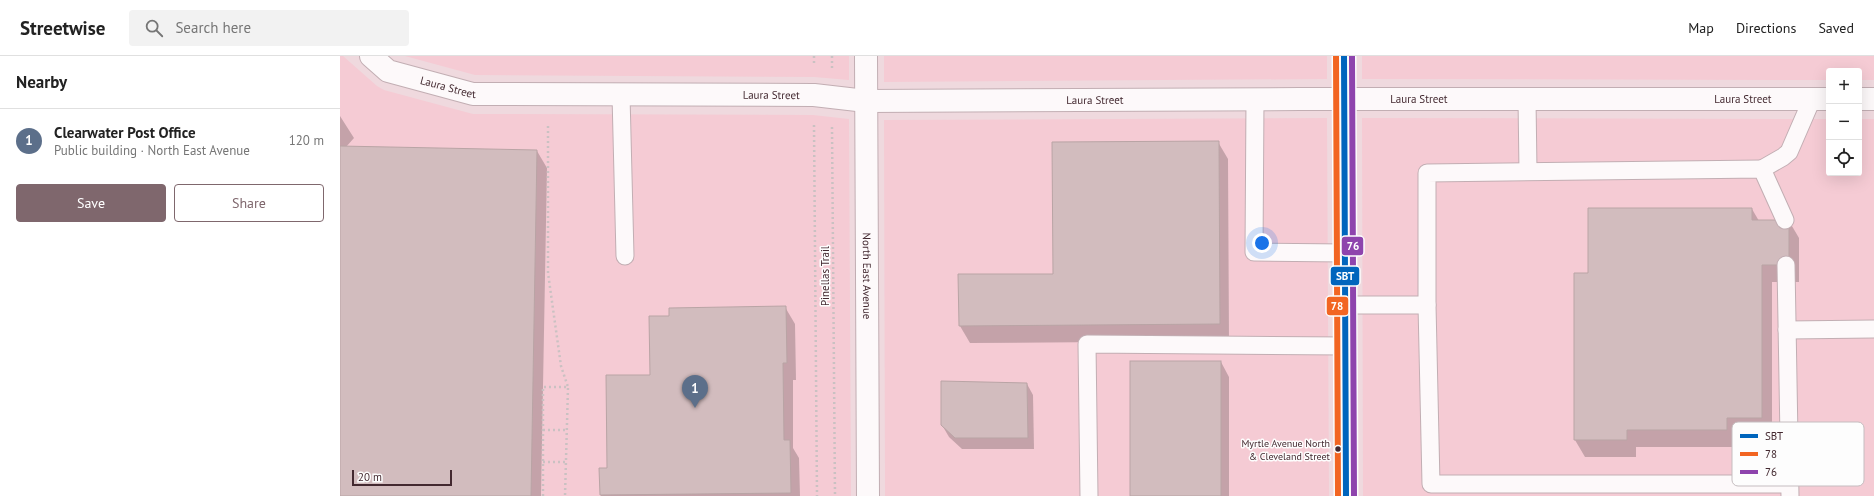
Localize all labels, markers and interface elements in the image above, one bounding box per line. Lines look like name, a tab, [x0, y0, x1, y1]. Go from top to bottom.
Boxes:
search box	[129, 10, 409, 46]
text: Streetwise	[20, 16, 105, 40]
icon: search	[143, 17, 165, 39]
text: Search here	[175, 18, 251, 37]
text: Map	[1688, 19, 1714, 37]
text: Directions	[1736, 19, 1796, 37]
text: Saved	[1818, 19, 1854, 37]
map controls	[1826, 68, 1862, 176]
button: +	[1826, 68, 1862, 104]
text: Nearby	[16, 71, 67, 93]
street label: Laura Street	[419, 73, 476, 101]
street label: Laura Street	[743, 88, 800, 102]
street label: Laura Street	[1390, 92, 1448, 106]
street label: Laura Street	[1714, 92, 1772, 106]
street label: Laura Street	[1066, 93, 1124, 107]
button: −	[1826, 104, 1862, 140]
text: Clearwater Post Office	[54, 123, 196, 142]
text: 1	[25, 132, 33, 149]
text: 120 m	[289, 132, 324, 149]
button: locate	[1826, 140, 1862, 176]
text: Public building · North East Avenue	[54, 142, 250, 159]
button: Save	[16, 184, 166, 222]
button: Share	[174, 184, 324, 222]
street label: North East Avenue	[860, 233, 874, 320]
your location	[1252, 233, 1272, 253]
line badge: 76	[1341, 236, 1364, 256]
text: 76	[1347, 239, 1359, 253]
street label: Pinellas Trail	[818, 245, 832, 306]
line badge: SBT	[1330, 266, 1360, 286]
text: SBT	[1336, 269, 1355, 283]
line badge: 78	[1326, 296, 1349, 316]
text: 78	[1331, 299, 1343, 313]
pin: 1	[682, 375, 708, 408]
legend	[1732, 422, 1864, 486]
text: SBT	[1765, 429, 1783, 443]
place label: Myrtle Avenue North & Cleveland Street	[1241, 437, 1331, 463]
marker: Myrtle Avenue North & Cleveland Street	[1333, 444, 1343, 454]
text: 78	[1765, 447, 1777, 461]
text: 76	[1765, 465, 1777, 479]
scale bar	[352, 468, 452, 487]
text: 20 m	[358, 470, 382, 484]

